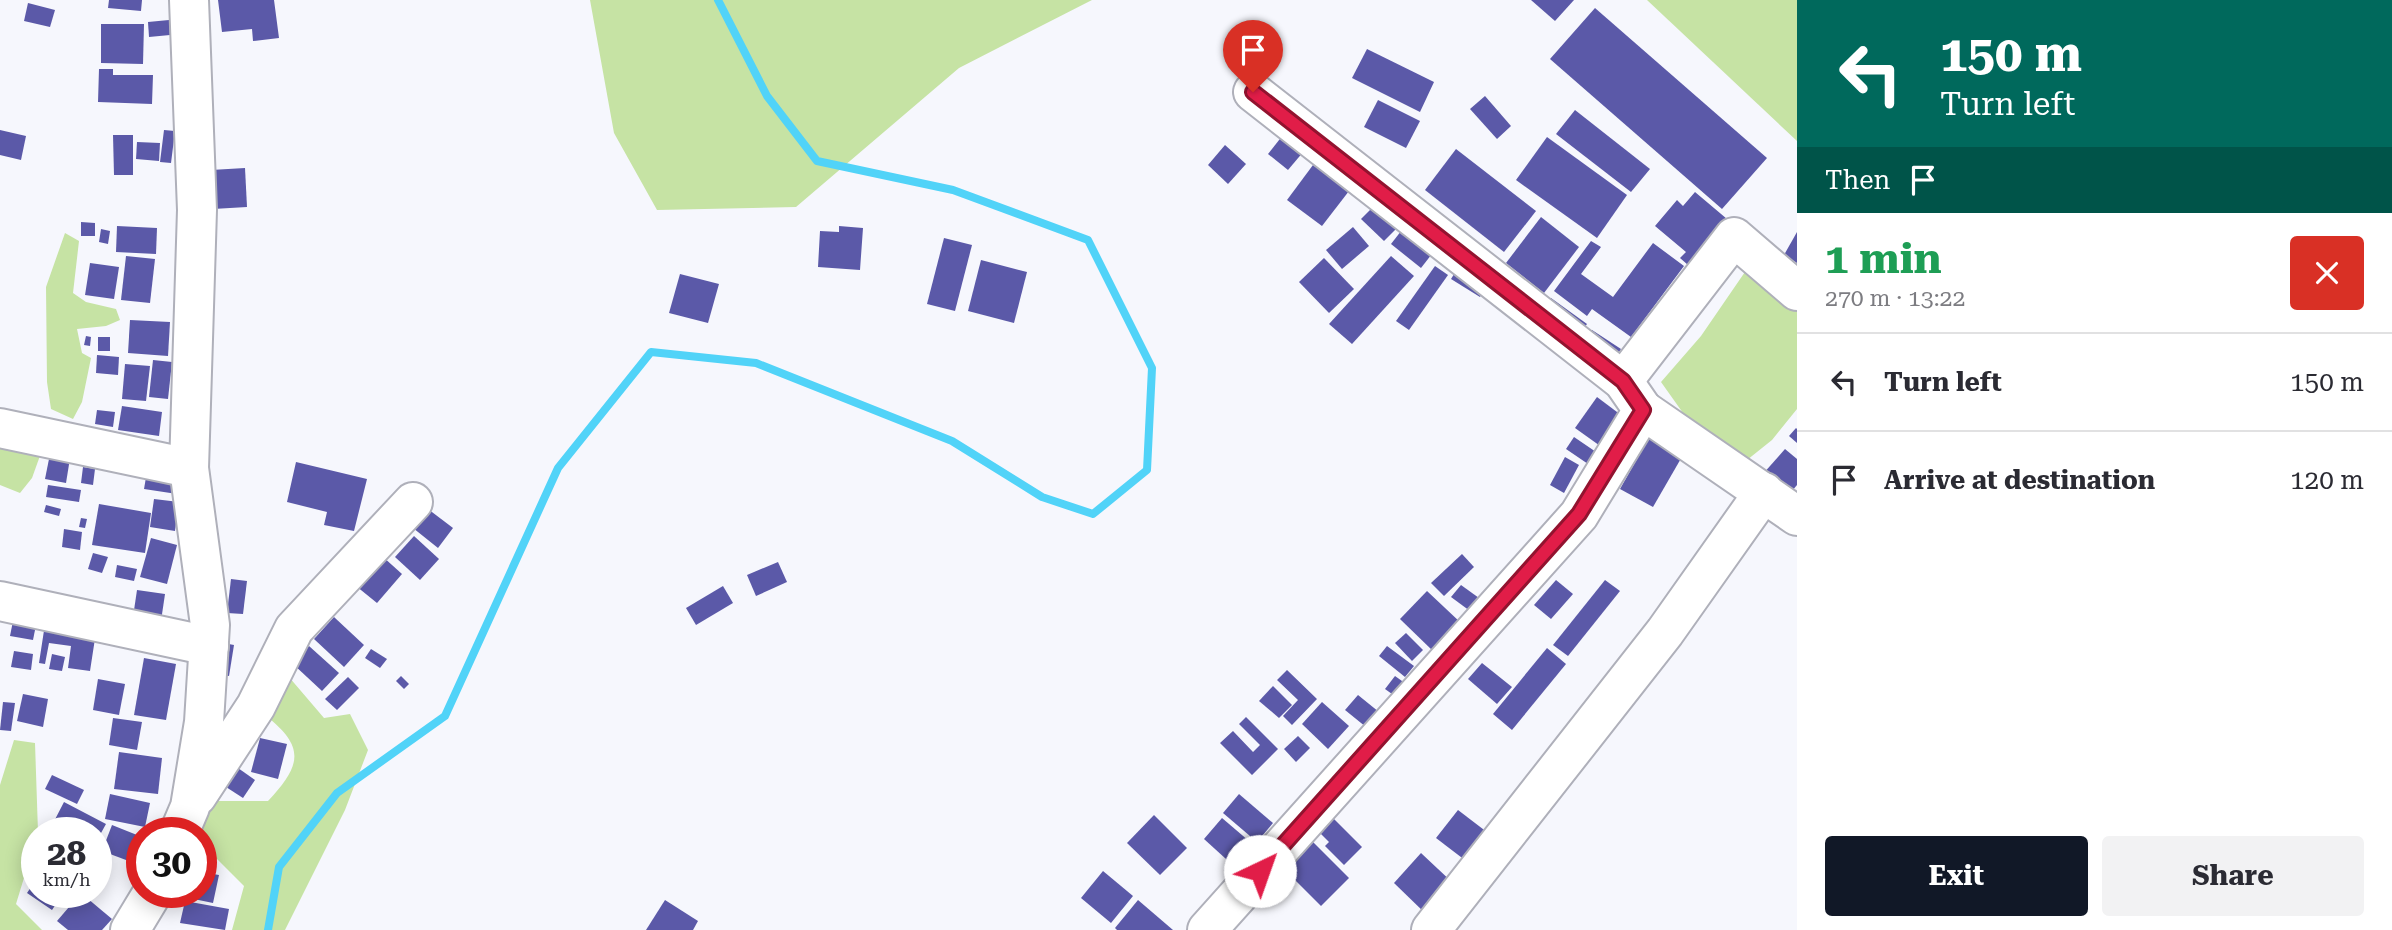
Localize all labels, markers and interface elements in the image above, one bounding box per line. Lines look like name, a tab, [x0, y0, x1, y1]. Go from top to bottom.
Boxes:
pin	[1223, 20, 1283, 92]
text: 150 m	[1940, 26, 2082, 83]
icon: left	[1825, 28, 1916, 119]
icon: arrive	[1234, 31, 1272, 69]
text: Turn left	[1940, 85, 2075, 123]
icon: arrive	[1904, 161, 1942, 199]
text: Then	[1825, 165, 1890, 195]
text: 1 min	[1825, 234, 1942, 283]
button: close	[2290, 236, 2364, 310]
text: 270 m · 13:22	[1825, 285, 1965, 312]
icon: left	[1825, 363, 1863, 401]
text: Turn left	[1884, 367, 2002, 397]
text: 150 m	[2290, 367, 2364, 397]
icon: arrive	[1825, 461, 1863, 499]
text: Arrive at destination	[1884, 465, 2155, 495]
text: 120 m	[2290, 465, 2364, 495]
speed limit sign: 30	[126, 817, 217, 908]
text: 28	[47, 833, 86, 874]
position arrow	[1223, 834, 1297, 908]
button: Exit	[1825, 836, 2088, 916]
button: Share	[2102, 836, 2364, 916]
text: km/h	[42, 869, 91, 890]

